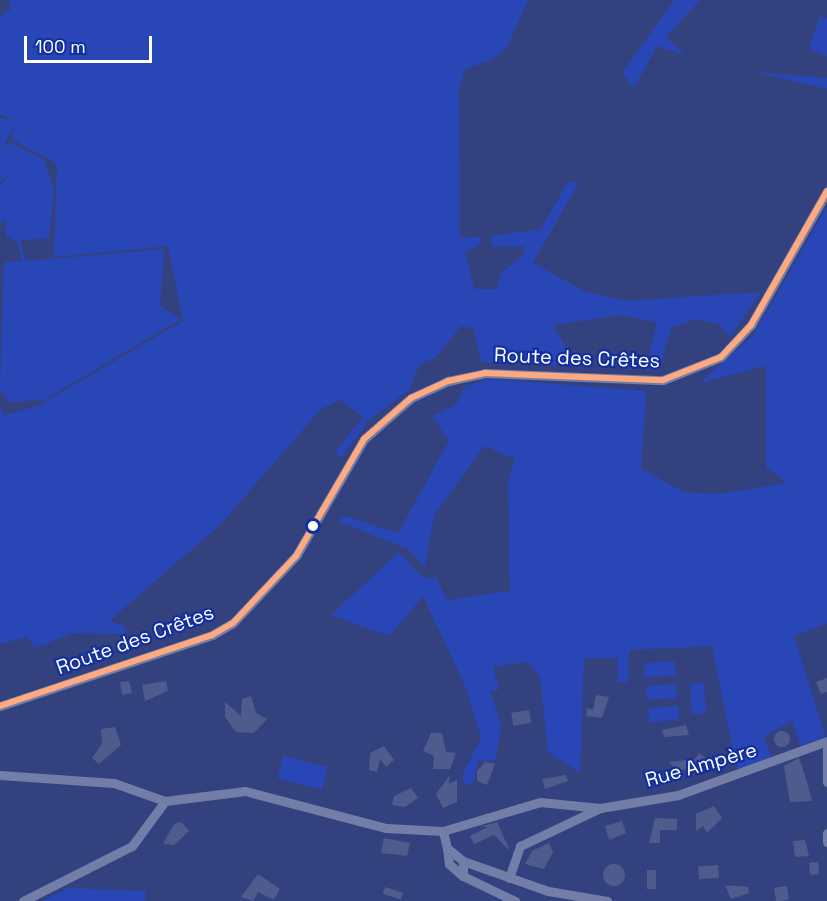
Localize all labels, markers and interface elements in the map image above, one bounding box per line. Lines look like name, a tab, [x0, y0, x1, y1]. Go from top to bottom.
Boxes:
scale bar	[27, 24, 154, 62]
text: 100 m	[35, 35, 86, 58]
street label: Route des Crêtes	[494, 343, 660, 373]
unlabelled marker	[307, 520, 319, 532]
street label: Route des Crêtes	[53, 600, 217, 680]
street label: Rue Ampère	[642, 738, 760, 792]

